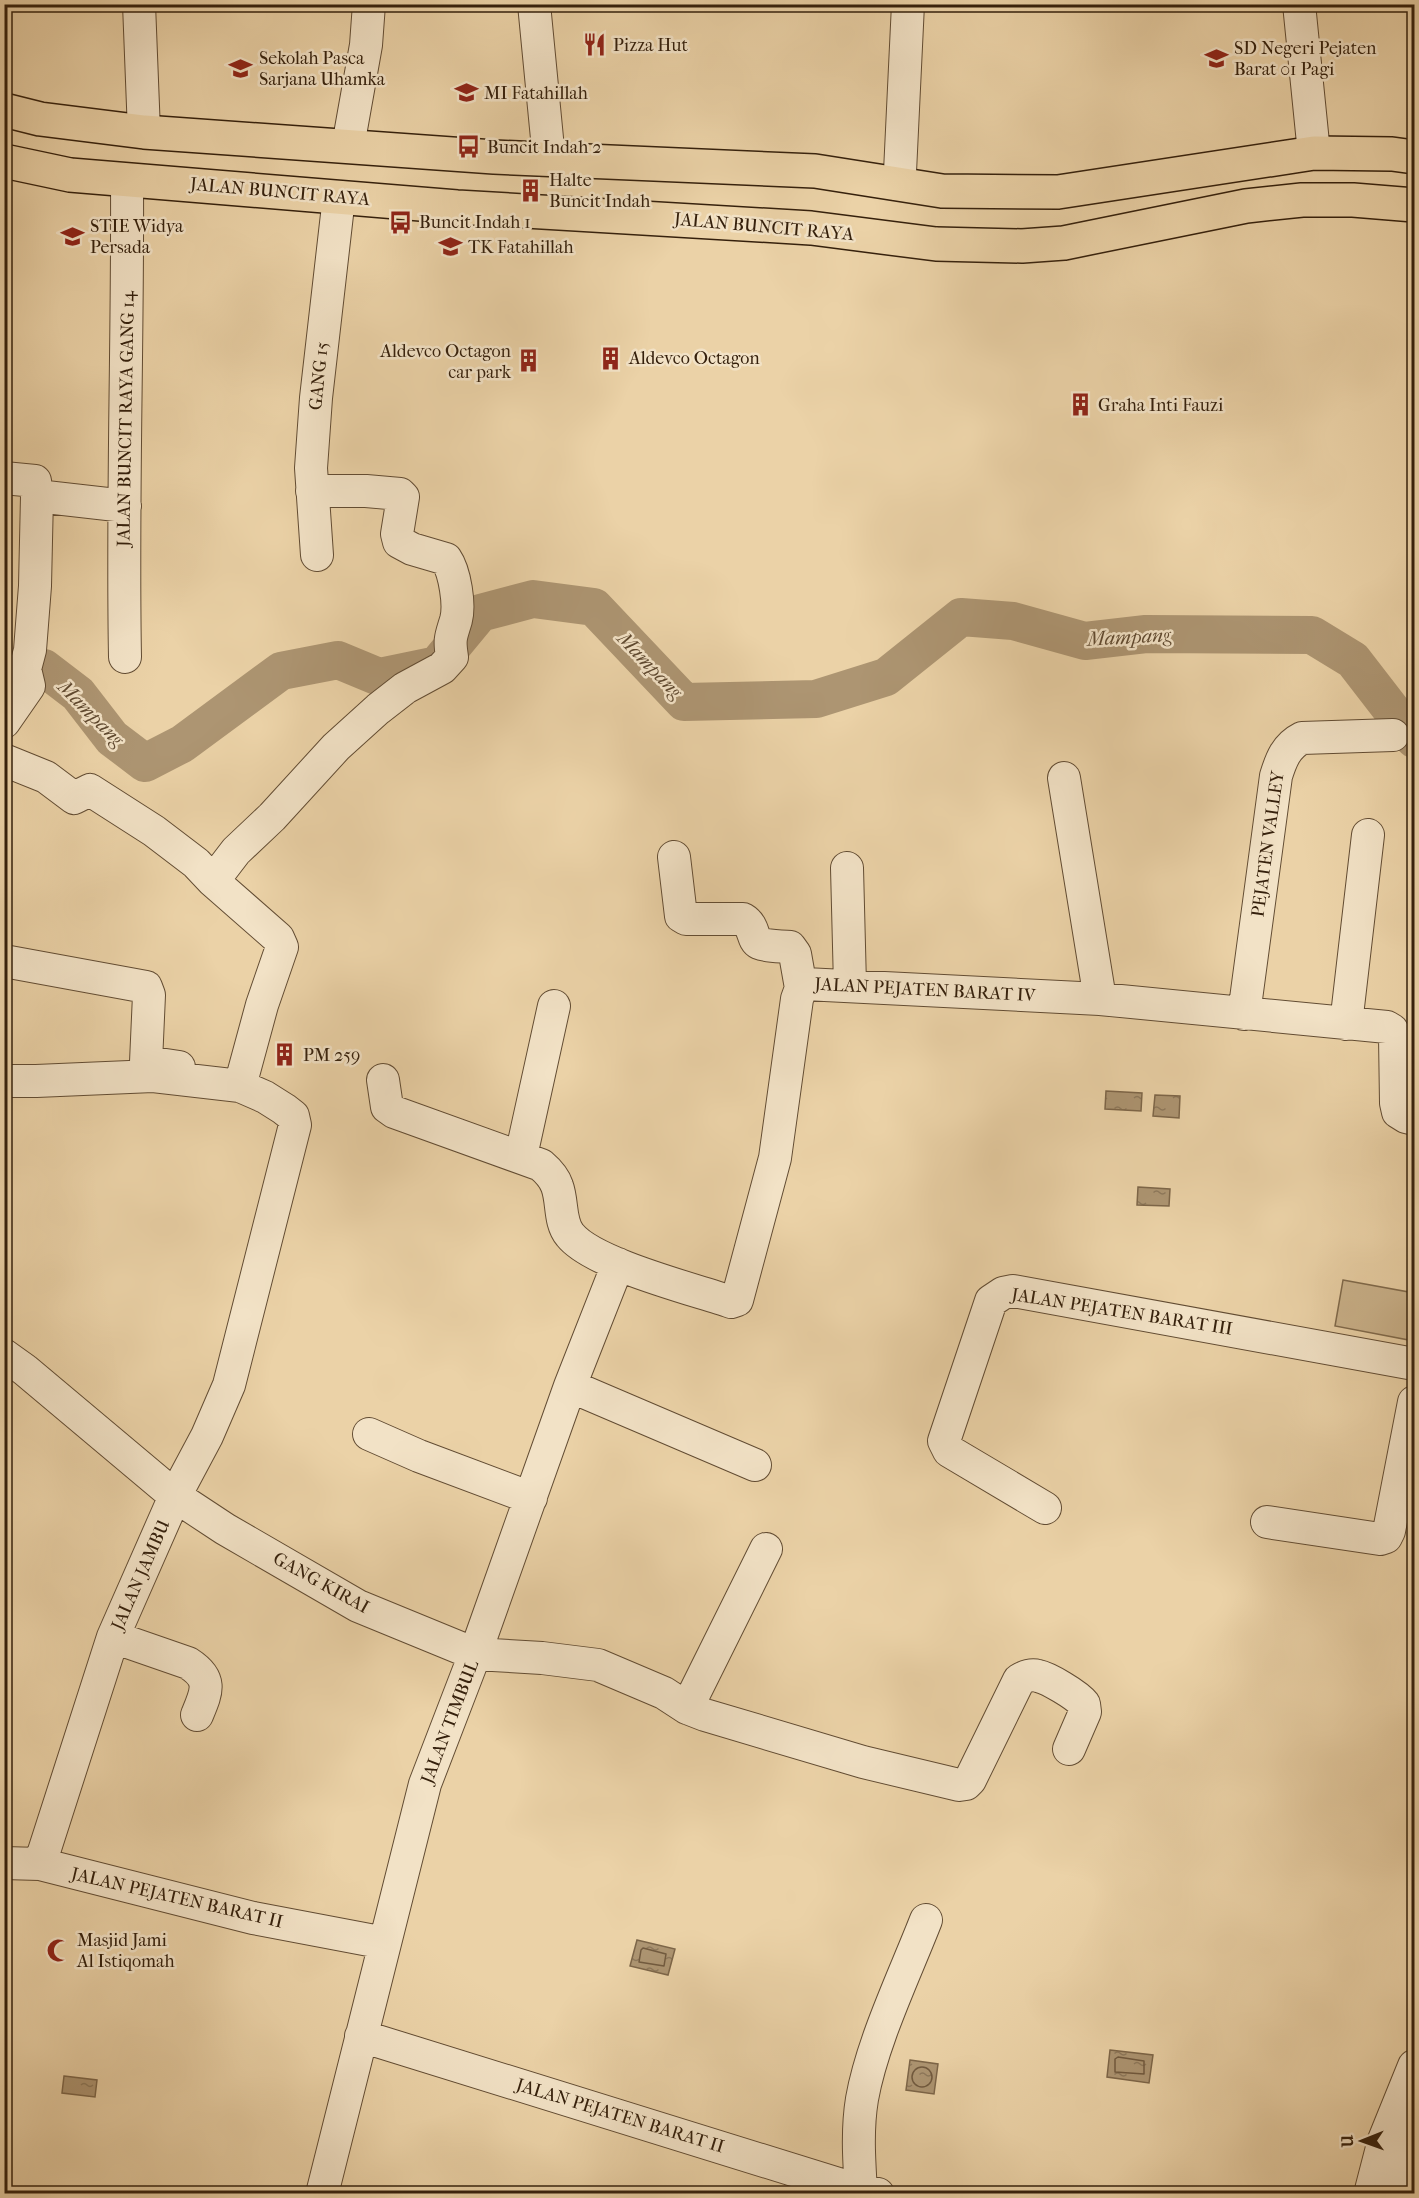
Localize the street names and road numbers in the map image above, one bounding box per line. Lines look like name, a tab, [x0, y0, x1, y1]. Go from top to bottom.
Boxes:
street label: JALAN BUNCIT RAYA	[187, 174, 371, 210]
street label: JALAN BUNCIT RAYA	[671, 209, 855, 245]
street label: JALAN BUNCIT RAYA GANG 14	[113, 291, 139, 549]
street label: GANG 15	[305, 341, 333, 411]
street label: PEJATEN VALLEY	[1247, 769, 1289, 918]
street label: JALAN PEJATEN BARAT IV	[812, 974, 1037, 1006]
street label: JALAN PEJATEN BARAT III	[1008, 1284, 1234, 1340]
street label: JALAN JAMBU	[106, 1516, 175, 1635]
street label: GANG KIRAI	[269, 1548, 373, 1618]
street label: JALAN TIMBUL	[416, 1657, 483, 1789]
street label: JALAN PEJATEN BARAT II	[67, 1863, 285, 1933]
street label: JALAN PEJATEN BARAT II	[512, 2074, 727, 2158]

